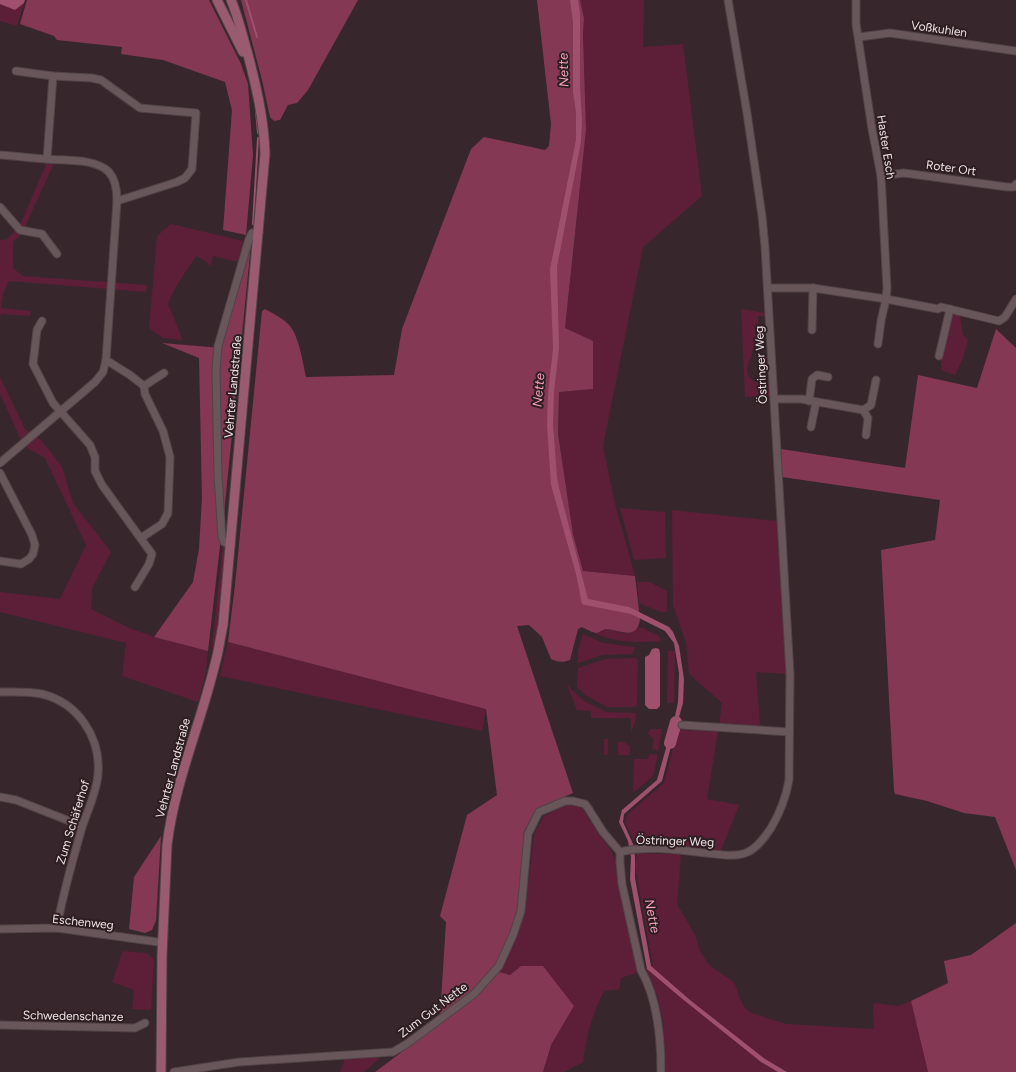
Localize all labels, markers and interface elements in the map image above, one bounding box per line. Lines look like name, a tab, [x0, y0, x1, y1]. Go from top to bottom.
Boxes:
street label: Voßkuhlen	[910, 18, 968, 40]
water label: Nette	[555, 53, 572, 87]
street label: Haster Esch	[874, 114, 898, 180]
street label: Roter Ort	[925, 158, 977, 179]
street label: Östringer Weg	[752, 326, 770, 404]
street label: Vehrter Landstraße	[222, 335, 244, 439]
water label: Nette	[530, 372, 547, 408]
street label: Vehrter Landstraße	[153, 716, 193, 820]
street label: Zum Schäferhof	[54, 778, 93, 866]
street label: Östringer Weg	[636, 833, 714, 849]
water label: Nette	[642, 898, 663, 934]
street label: Eschenweg	[51, 912, 115, 932]
street label: Zum Gut Nette	[396, 979, 470, 1040]
street label: Schwedenschanze	[23, 1008, 124, 1024]

